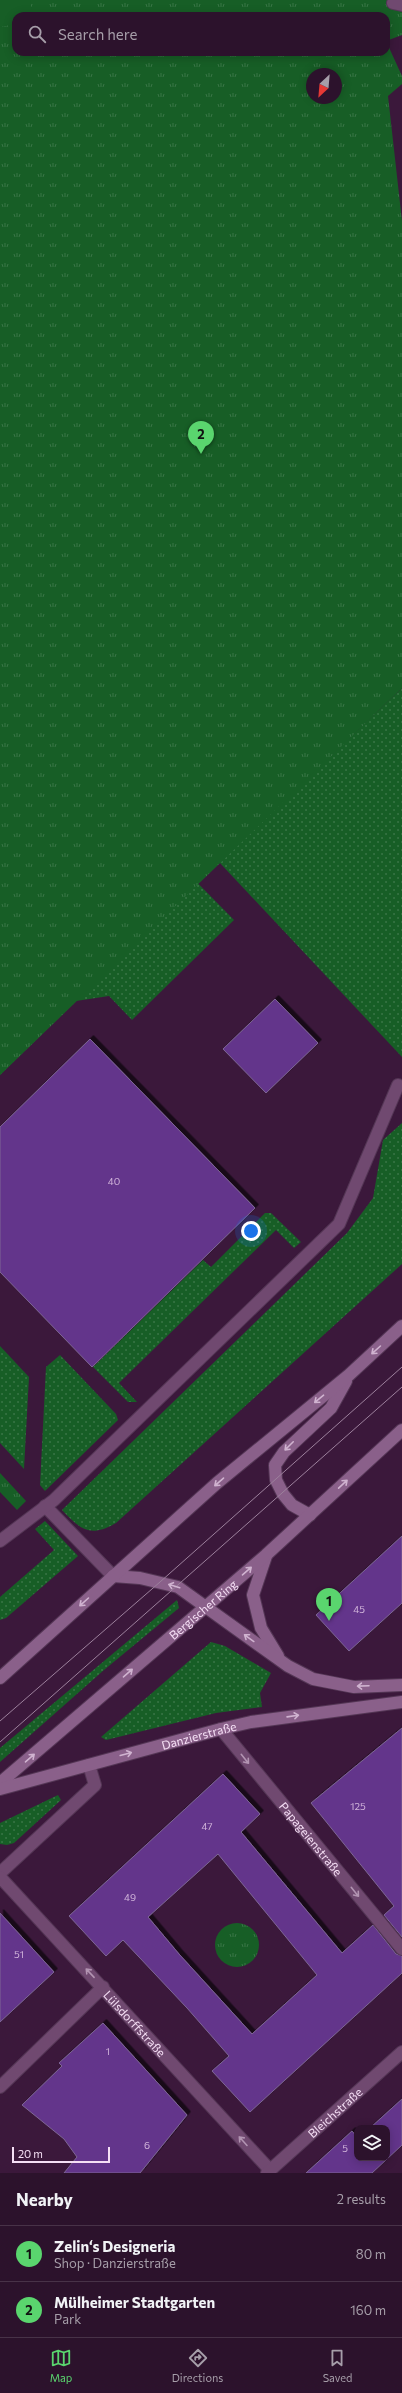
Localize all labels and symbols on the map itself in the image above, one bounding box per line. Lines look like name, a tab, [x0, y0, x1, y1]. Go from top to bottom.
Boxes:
north arrow	[306, 68, 342, 104]
pin: 2	[188, 421, 214, 454]
house number: 40	[108, 1175, 120, 1187]
your location	[241, 1221, 261, 1241]
one-way arrow	[370, 1346, 381, 1355]
one-way arrow	[314, 1395, 324, 1404]
one-way arrow	[284, 1441, 294, 1451]
one-way arrow	[213, 1478, 224, 1487]
one-way arrow	[338, 1479, 348, 1489]
one-way arrow	[242, 1567, 252, 1576]
street label: Bergischer Ring	[166, 1576, 240, 1642]
one-way arrow	[167, 1582, 180, 1589]
pin: 1	[316, 1588, 342, 1621]
one-way arrow	[79, 1598, 90, 1607]
house number: 45	[353, 1603, 365, 1615]
one-way arrow	[244, 1634, 255, 1642]
one-way arrow	[123, 1669, 134, 1678]
one-way arrow	[357, 1683, 370, 1690]
one-way arrow	[286, 1713, 299, 1720]
street label: Danzierstraße	[160, 1719, 238, 1752]
one-way arrow	[120, 1750, 133, 1758]
one-way arrow	[24, 1753, 35, 1762]
one-way arrow	[241, 1753, 250, 1764]
street label: Papageienstraße	[277, 1799, 346, 1878]
house number: 125	[350, 1800, 366, 1812]
house number: 47	[201, 1820, 213, 1832]
one-way arrow	[350, 1886, 359, 1897]
house number: 49	[124, 1891, 136, 1903]
house number: 51	[14, 1948, 24, 1960]
one-way arrow	[85, 1968, 94, 1978]
street label: Lülsdorffstraße	[101, 1987, 169, 2059]
house number: 1	[106, 2045, 110, 2057]
street label: Bleichstraße	[305, 2084, 365, 2140]
one-way arrow	[239, 2136, 248, 2146]
house number: 6	[144, 2139, 150, 2151]
house number: 5	[342, 2142, 348, 2154]
scale bar	[12, 2145, 110, 2164]

